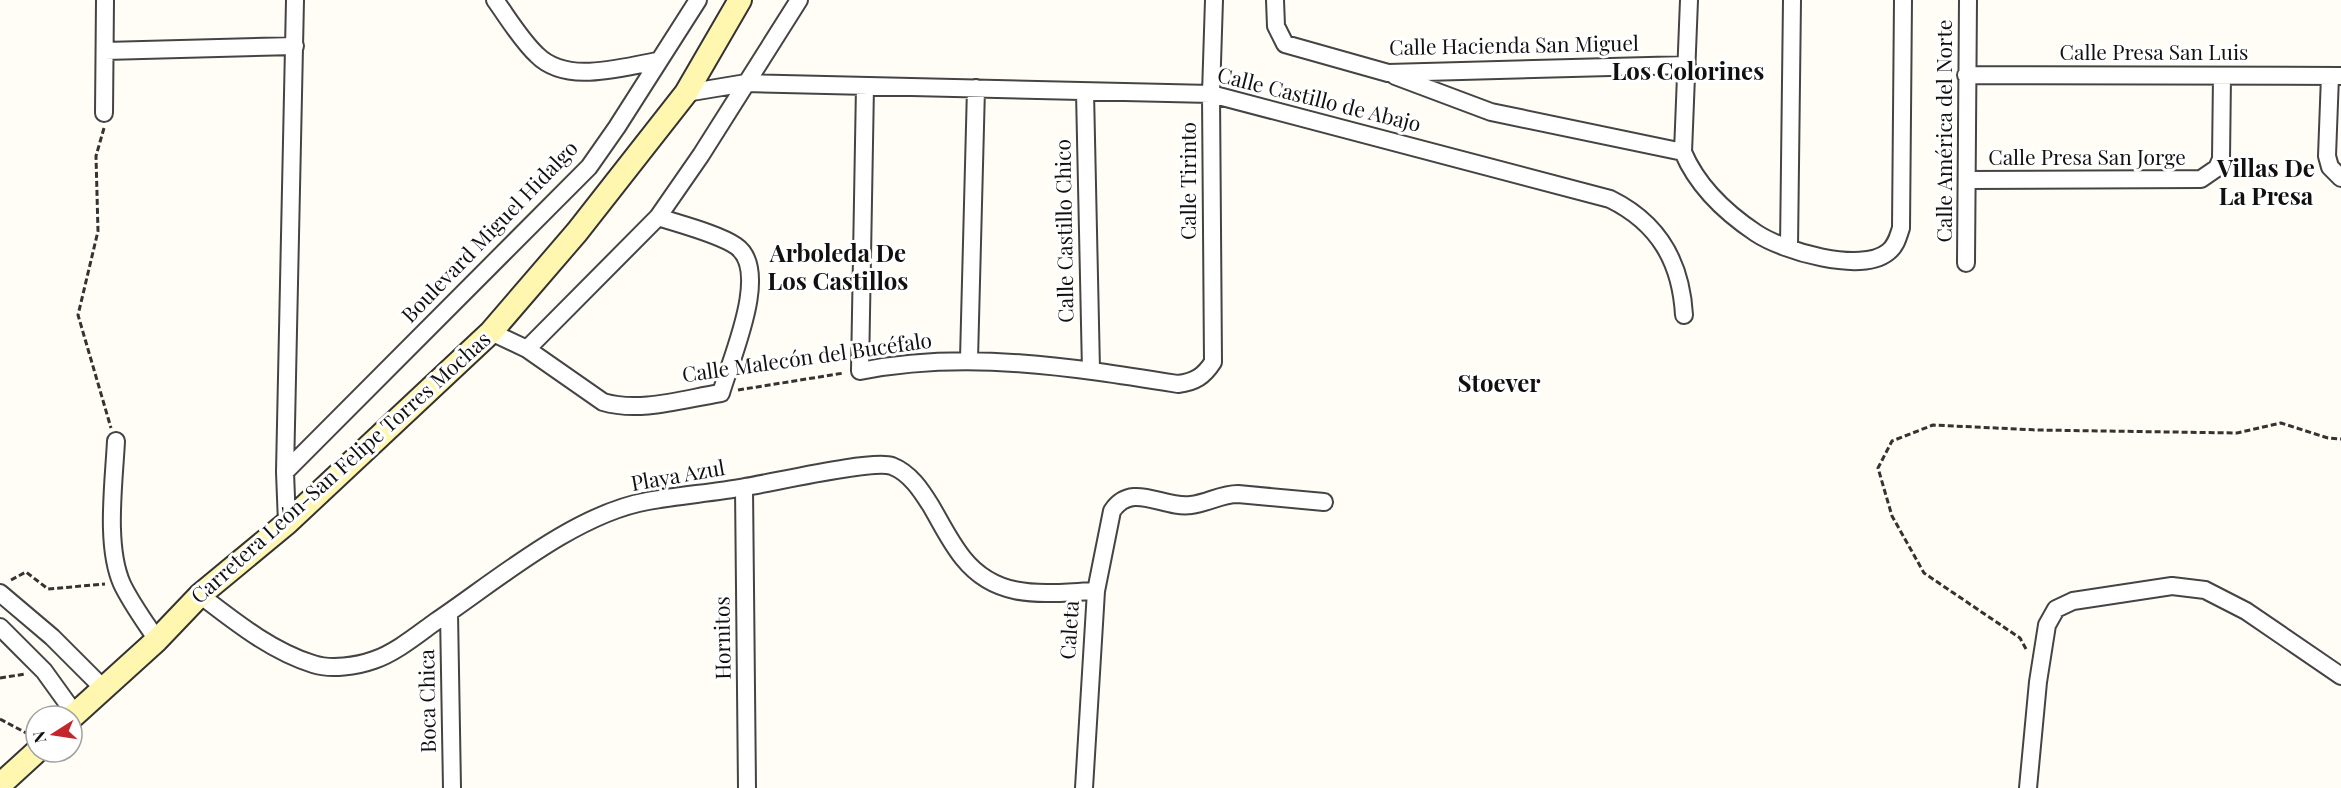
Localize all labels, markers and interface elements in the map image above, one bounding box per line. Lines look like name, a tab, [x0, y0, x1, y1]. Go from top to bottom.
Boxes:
street label: Calle América del Norte	[1929, 20, 1957, 242]
street label: Calle Hacienda San Miguel	[1389, 28, 1639, 60]
street label: Calle Presa San Luis	[2060, 37, 2248, 65]
district label: Los Colorines	[1612, 54, 1764, 86]
street label: Calle Castillo de Abajo	[1215, 59, 1424, 137]
street label: Calle Tirinto	[1173, 122, 1201, 240]
street label: Boulevard Miguel Hidalgo	[394, 134, 583, 328]
street label: Calle Castillo Chico	[1047, 139, 1079, 323]
street label: Calle Presa San Jorge	[1988, 142, 2186, 170]
district label: Villas De La Presa	[2216, 151, 2315, 211]
district label: Arboleda De Los Castillos	[768, 236, 908, 296]
street label: Carretera León-San Felipe Torres Mochas	[184, 324, 496, 609]
street label: Calle Malecón del Bucéfalo	[680, 325, 933, 387]
district label: Stoever	[1458, 366, 1541, 398]
street label: Playa Azul	[628, 452, 727, 496]
street label: Hornitos	[706, 596, 736, 680]
street label: Caleta	[1052, 599, 1084, 660]
street label: Boca Chica	[411, 648, 441, 753]
north arrow	[24, 704, 84, 764]
text: N	[27, 729, 50, 745]

